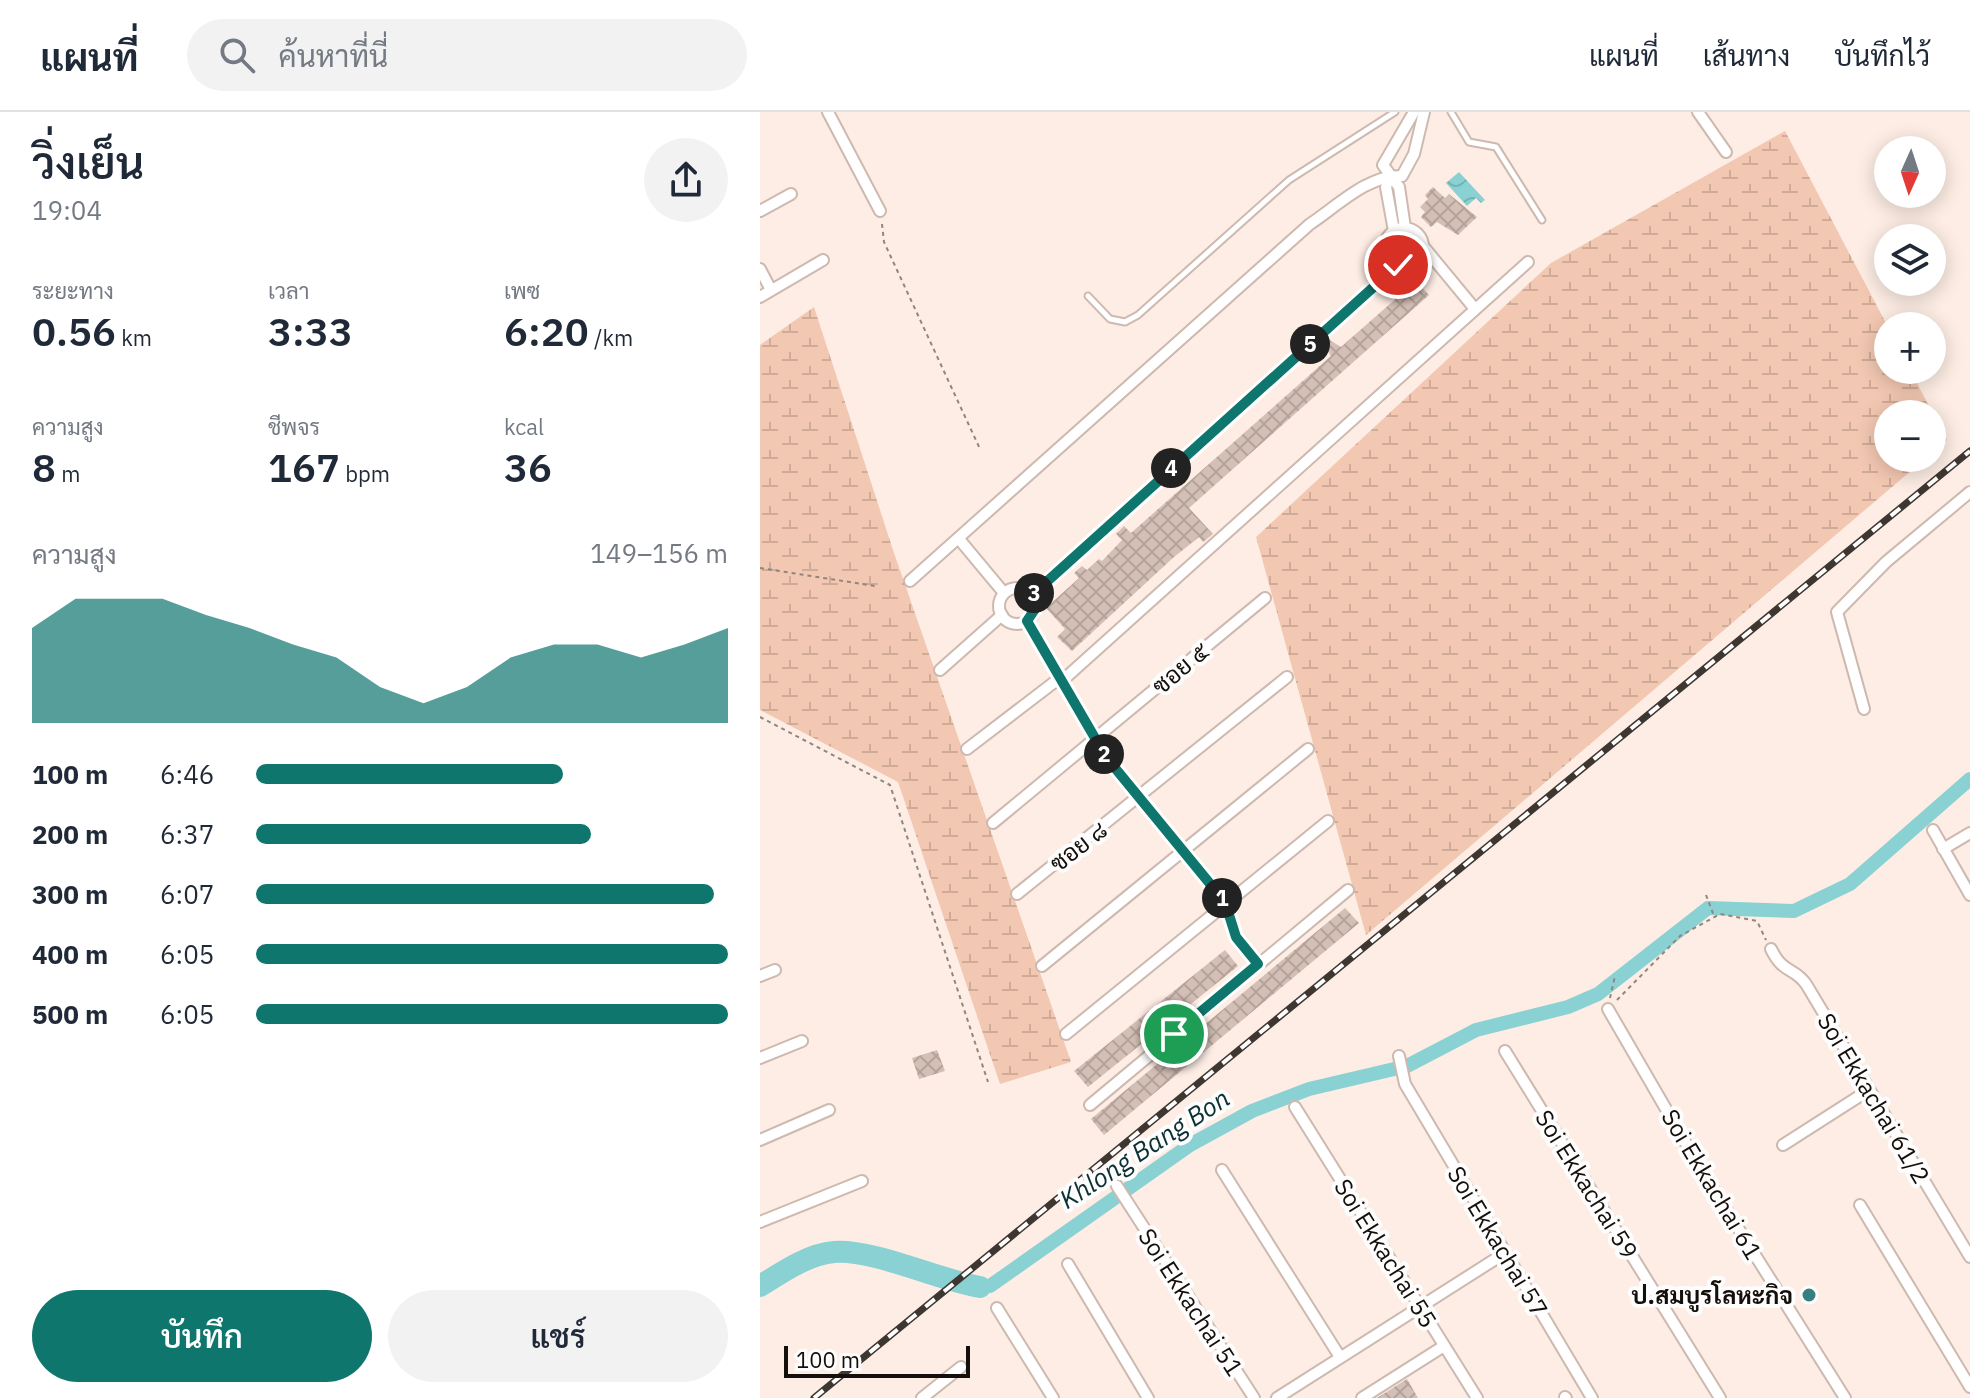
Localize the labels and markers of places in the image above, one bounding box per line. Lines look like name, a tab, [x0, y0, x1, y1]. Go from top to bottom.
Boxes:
pin	[1364, 231, 1432, 299]
pin: 5	[1290, 324, 1330, 364]
pin: 4	[1151, 448, 1191, 488]
pin: 3	[1014, 573, 1054, 613]
pin: 2	[1084, 734, 1124, 774]
pin: 1	[1202, 878, 1242, 918]
pin	[1140, 1000, 1208, 1068]
place label: ป.สมบูรโลหะกิจ	[1632, 1279, 1793, 1312]
marker: ป.สมบูรโลหะกิจ	[1800, 1286, 1818, 1304]

